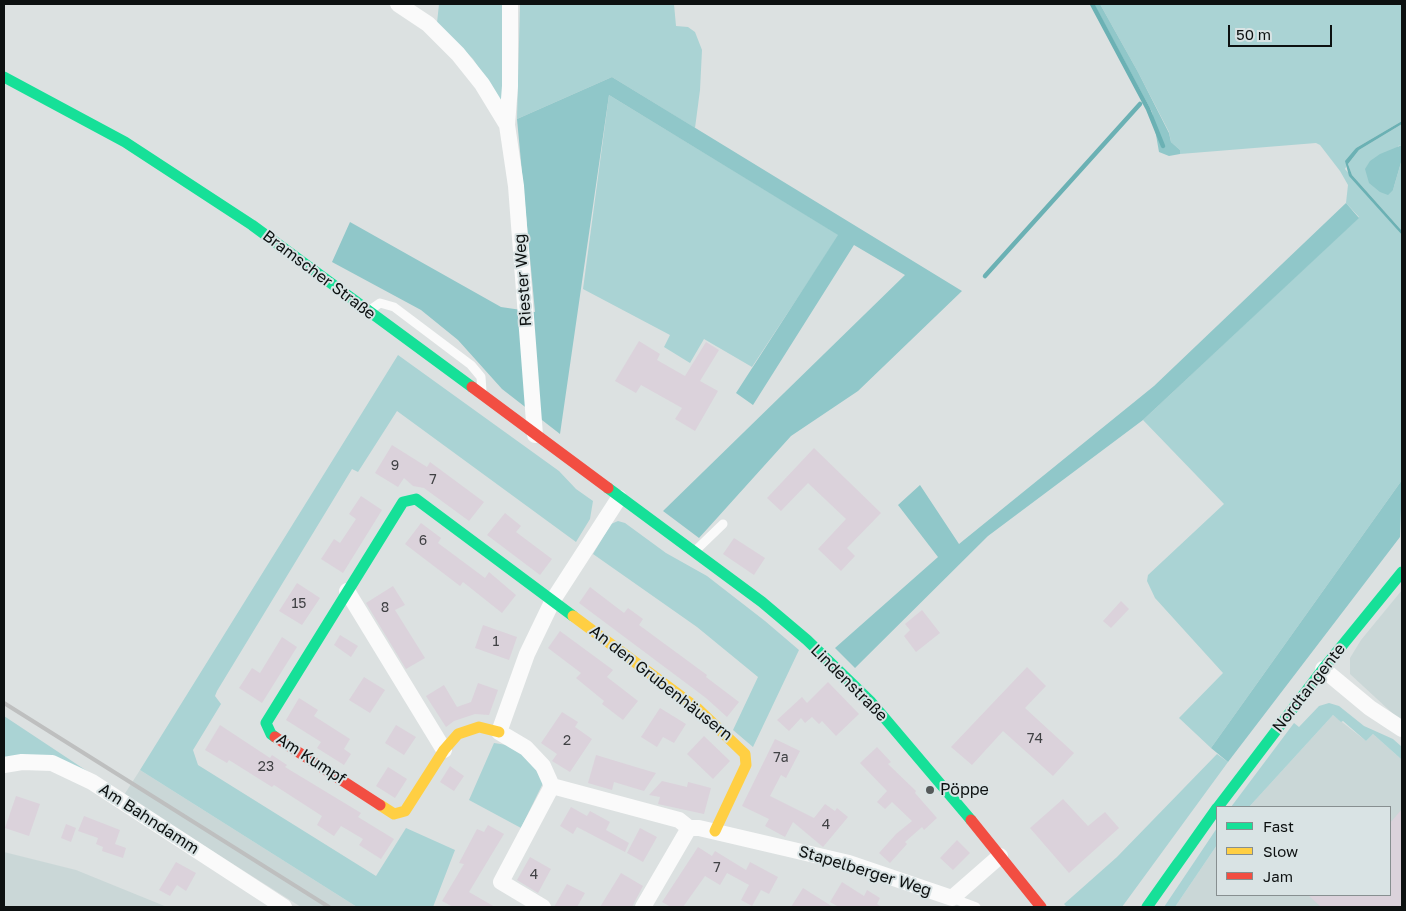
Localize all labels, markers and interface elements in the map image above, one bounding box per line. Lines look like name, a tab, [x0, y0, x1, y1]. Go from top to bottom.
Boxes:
scale bar	[1231, 15, 1335, 47]
text: 50 m	[1236, 25, 1271, 43]
street label: Bramscher Straße	[259, 226, 379, 324]
street label: Riester Weg	[510, 233, 536, 327]
house number: 9	[391, 458, 399, 474]
house number: 7	[429, 472, 437, 488]
house number: 6	[419, 533, 427, 549]
house number: 15	[292, 596, 306, 612]
house number: 8	[381, 600, 389, 616]
street label: An den Grubenhäusern	[586, 621, 736, 745]
house number: 1	[493, 634, 499, 650]
street label: Nordtangente	[1268, 640, 1350, 736]
street label: Lindenstraße	[807, 641, 891, 725]
street label: Am Kumpf	[273, 729, 349, 789]
house number: 74	[1027, 731, 1043, 747]
house number: 2	[563, 733, 571, 749]
house number: 7a	[773, 750, 789, 766]
house number: 23	[258, 759, 274, 775]
street label: Am Bahndamm	[95, 779, 203, 859]
place label: Pöppe	[940, 780, 989, 800]
marker: Pöppe	[924, 784, 936, 796]
legend	[1216, 806, 1391, 896]
house number: 4	[822, 817, 830, 833]
text: Fast	[1263, 817, 1294, 835]
street label: Stapelberger Weg	[796, 842, 934, 900]
text: Slow	[1263, 842, 1298, 860]
house number: 7	[713, 860, 721, 876]
house number: 4	[530, 867, 538, 883]
text: Jam	[1263, 867, 1293, 885]

